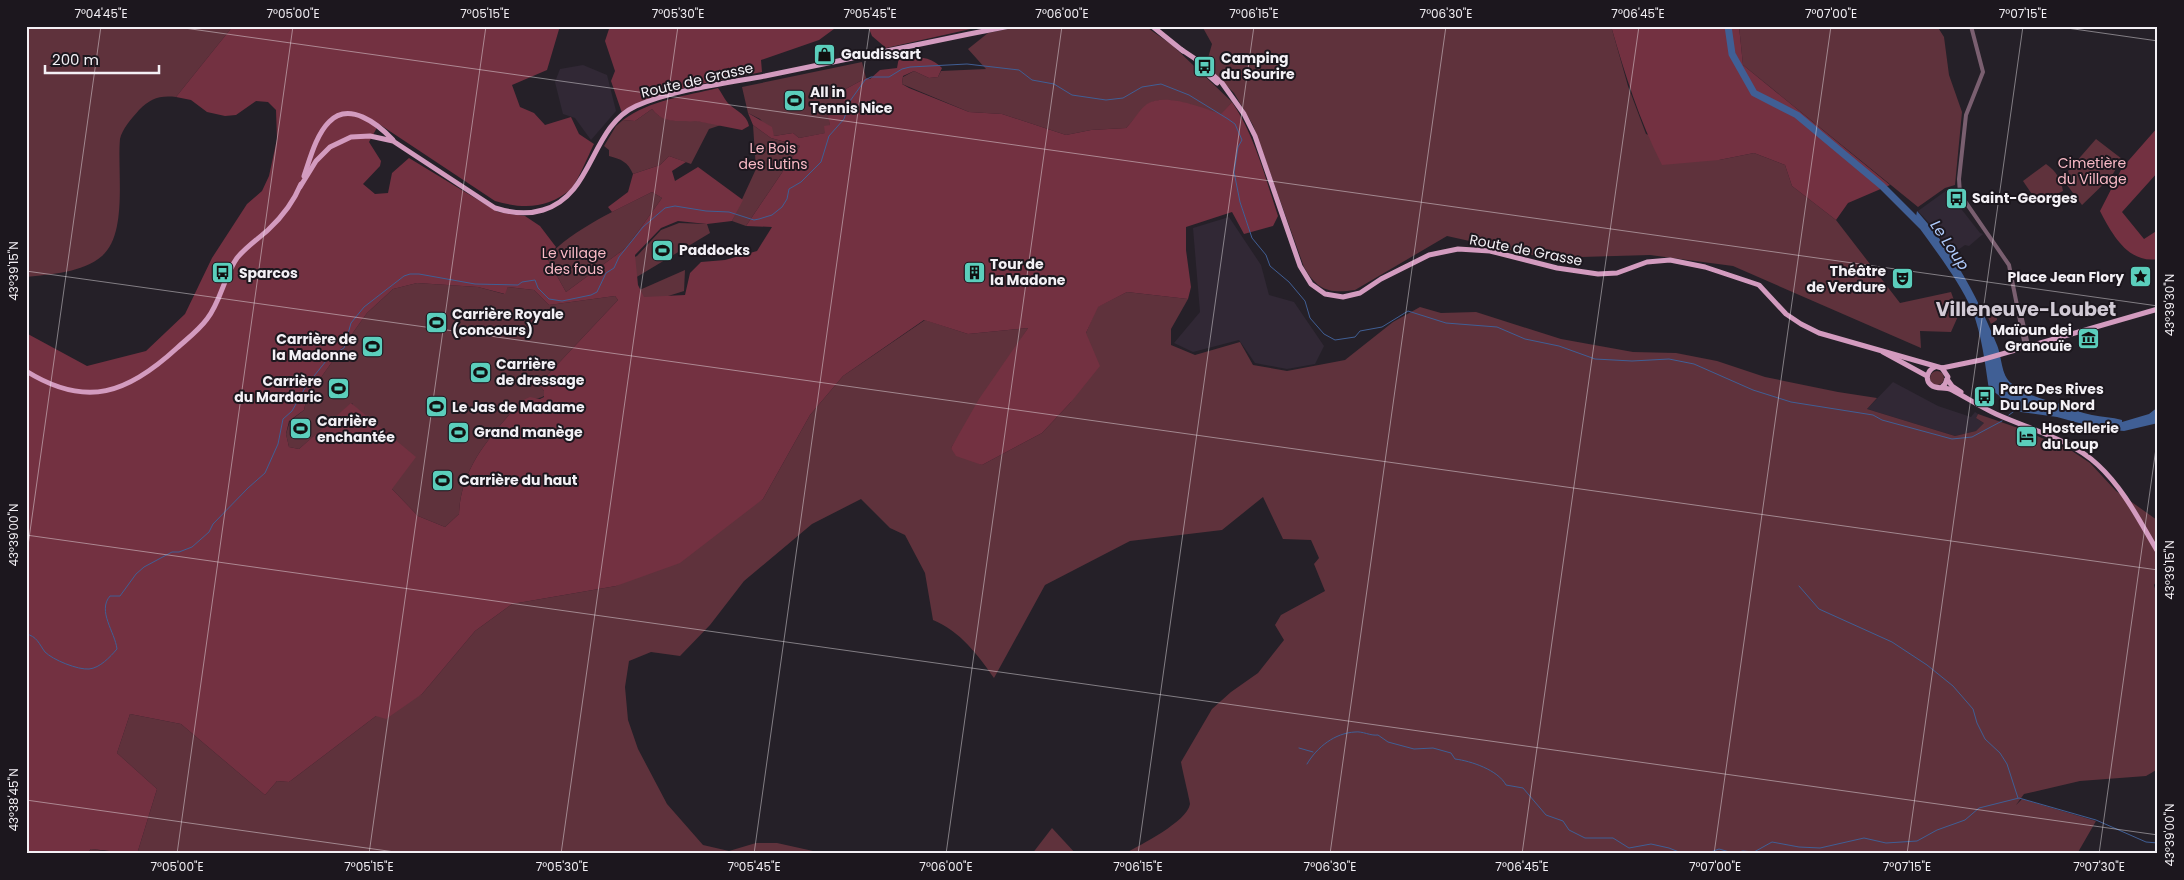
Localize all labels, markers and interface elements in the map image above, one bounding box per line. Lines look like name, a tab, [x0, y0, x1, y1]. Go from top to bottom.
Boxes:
text: 7°04'45"E	[74, 5, 128, 22]
text: 7°05'00"E	[266, 5, 320, 22]
text: 7°05'15"E	[460, 5, 510, 22]
text: 7°05'30"E	[652, 5, 704, 22]
text: 7°05'45"E	[843, 5, 897, 22]
text: 7°06'00"E	[1035, 5, 1089, 22]
text: 7°06'15"E	[1229, 5, 1279, 22]
text: 7°06'30"E	[1420, 5, 1472, 22]
text: 7°06'45"E	[1611, 5, 1665, 22]
text: 7°07'00"E	[1805, 5, 1857, 22]
text: 7°07'15"E	[1999, 5, 2047, 22]
scale bar	[45, 42, 159, 74]
shop icon: Gaudissart	[813, 42, 837, 66]
place label: Gaudissart	[841, 44, 921, 64]
place label: Camping du Sourire	[1221, 48, 1295, 84]
text: 200 m	[52, 49, 99, 70]
bus stop icon: Camping du Sourire	[1193, 54, 1217, 78]
street label: Route de Grasse	[639, 57, 755, 103]
place label: All in Tennis Nice	[810, 82, 893, 118]
sports icon: All in Tennis Nice	[782, 88, 806, 112]
park label: Le Bois des Lutins	[738, 138, 808, 174]
park label: Cimetière du Village	[2057, 153, 2127, 189]
bus stop icon: Saint-Georges	[1944, 186, 1968, 210]
place label: Saint-Georges	[1972, 188, 2078, 208]
water label: Le Loup	[1926, 216, 1974, 274]
street label: Route de Grasse	[1468, 229, 1585, 271]
sports icon: Paddocks	[651, 238, 675, 262]
place label: Paddocks	[679, 240, 750, 260]
text: 43°39'15"N	[5, 241, 22, 301]
park label: Le village des fous	[542, 243, 606, 279]
place label: Tour de la Madone	[990, 254, 1066, 290]
building icon: Tour de la Madone	[962, 260, 986, 284]
bus stop icon: Sparcos	[211, 261, 235, 285]
place label: Théâtre de Verdure	[1807, 261, 1886, 297]
place label: Sparcos	[239, 263, 298, 283]
place icon: Place Jean Flory	[2128, 265, 2152, 289]
theatre icon: Théâtre de Verdure	[1890, 267, 1914, 291]
place label: Place Jean Flory	[2007, 267, 2124, 287]
text: 43°39'30"N	[2161, 274, 2178, 336]
district label: Villeneuve-Loubet	[1936, 296, 2117, 323]
place label: Carrière Royale (concours)	[452, 304, 564, 340]
sports icon: Carrière Royale (concours)	[424, 310, 448, 334]
place label: Maïoun dei Granouïe	[1992, 320, 2072, 356]
museum icon: Maïoun dei Granouïe	[2076, 326, 2100, 350]
place label: Carrière de la Madonne	[272, 329, 357, 365]
sports icon: Carrière de la Madonne	[361, 335, 385, 359]
place label: Carrière de dressage	[496, 354, 585, 390]
sports icon: Carrière de dressage	[468, 360, 492, 384]
place label: Carrière du Mardaric	[234, 371, 323, 407]
sports icon: Carrière du Mardaric	[326, 377, 350, 401]
place label: Parc Des Rives Du Loup Nord	[2000, 379, 2104, 415]
bus stop icon: Parc Des Rives Du Loup Nord	[1972, 385, 1996, 409]
sports icon: Le Jas de Madame	[424, 395, 448, 419]
place label: Le Jas de Madame	[452, 397, 585, 417]
place label: Carrière enchantée	[317, 411, 395, 447]
sports icon: Carrière enchantée	[289, 417, 313, 441]
place label: Hostellerie du Loup	[2042, 418, 2119, 454]
sports icon: Grand manège	[446, 420, 470, 444]
place label: Grand manège	[474, 422, 583, 442]
hotel icon: Hostellerie du Loup	[2014, 424, 2038, 448]
sports icon: Carrière du haut	[431, 468, 455, 492]
place label: Carrière du haut	[459, 470, 578, 490]
text: 43°39'00"N	[5, 503, 22, 567]
text: 43°39'15"N	[2161, 540, 2178, 600]
text: 43°38'45"N	[5, 768, 22, 832]
text: 43°39'00"N	[2161, 803, 2178, 867]
text: 7°05'00"E	[150, 858, 204, 875]
text: 7°05'15"E	[344, 858, 394, 875]
text: 7°05'30"E	[536, 858, 588, 875]
text: 7°05'45"E	[727, 858, 781, 875]
text: 7°06'00"E	[919, 858, 973, 875]
text: 7°06'15"E	[1113, 858, 1163, 875]
text: 7°06'30"E	[1304, 858, 1356, 875]
text: 7°06'45"E	[1495, 858, 1549, 875]
text: 7°07'00"E	[1689, 858, 1741, 875]
text: 7°07'15"E	[1883, 858, 1931, 875]
text: 7°07'30"E	[2073, 858, 2125, 875]

